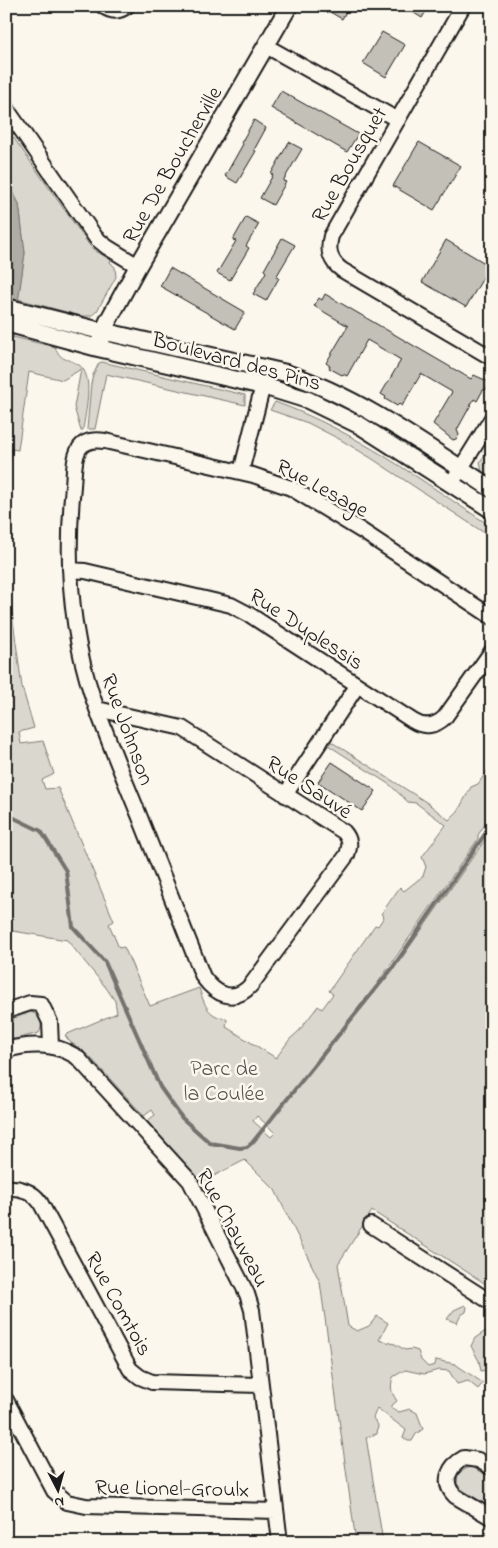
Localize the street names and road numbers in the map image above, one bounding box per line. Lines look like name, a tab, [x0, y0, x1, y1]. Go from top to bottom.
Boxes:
street label: Rue De Boucherville	[116, 81, 232, 250]
street label: Rue Bousquet	[305, 101, 397, 229]
street label: Boulevard des Pins	[147, 325, 324, 401]
street label: Rue Lesage	[269, 452, 374, 528]
street label: Rue Duplessis	[242, 581, 369, 680]
street label: Rue Johnson	[91, 670, 161, 790]
street label: Rue Sauvé	[259, 749, 358, 828]
street label: Rue Chauveau	[187, 1163, 276, 1293]
street label: Rue Comtois	[76, 1247, 159, 1362]
street label: Rue Lionel-Groulx	[95, 1473, 250, 1507]

